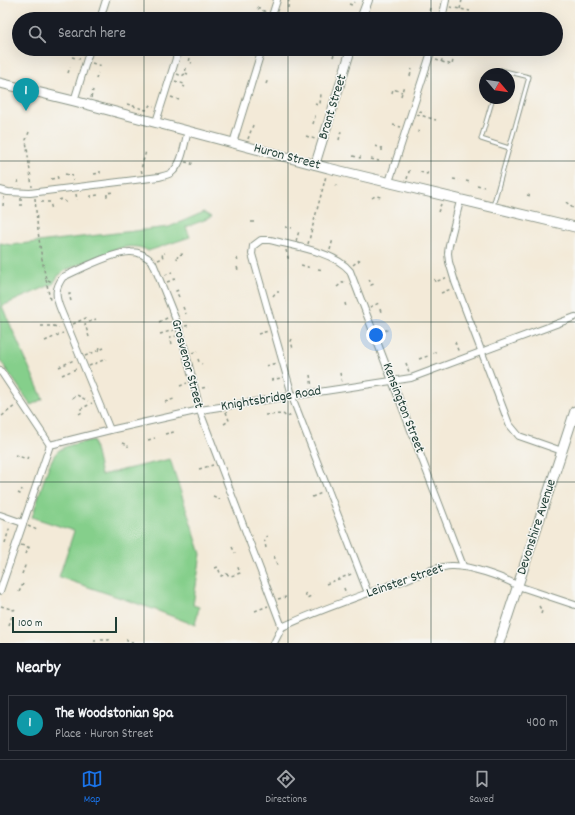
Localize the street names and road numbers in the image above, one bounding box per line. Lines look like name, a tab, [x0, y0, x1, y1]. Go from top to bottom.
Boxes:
street label: Brant Street	[314, 72, 352, 142]
street label: Huron Street	[251, 138, 323, 176]
street label: Grosvenor Street	[165, 317, 209, 411]
street label: Kensington Street	[377, 360, 429, 456]
street label: Knightsbridge Road	[219, 381, 323, 417]
street label: Devonshire Avenue	[512, 477, 562, 577]
street label: Leinster Street	[364, 558, 446, 604]

